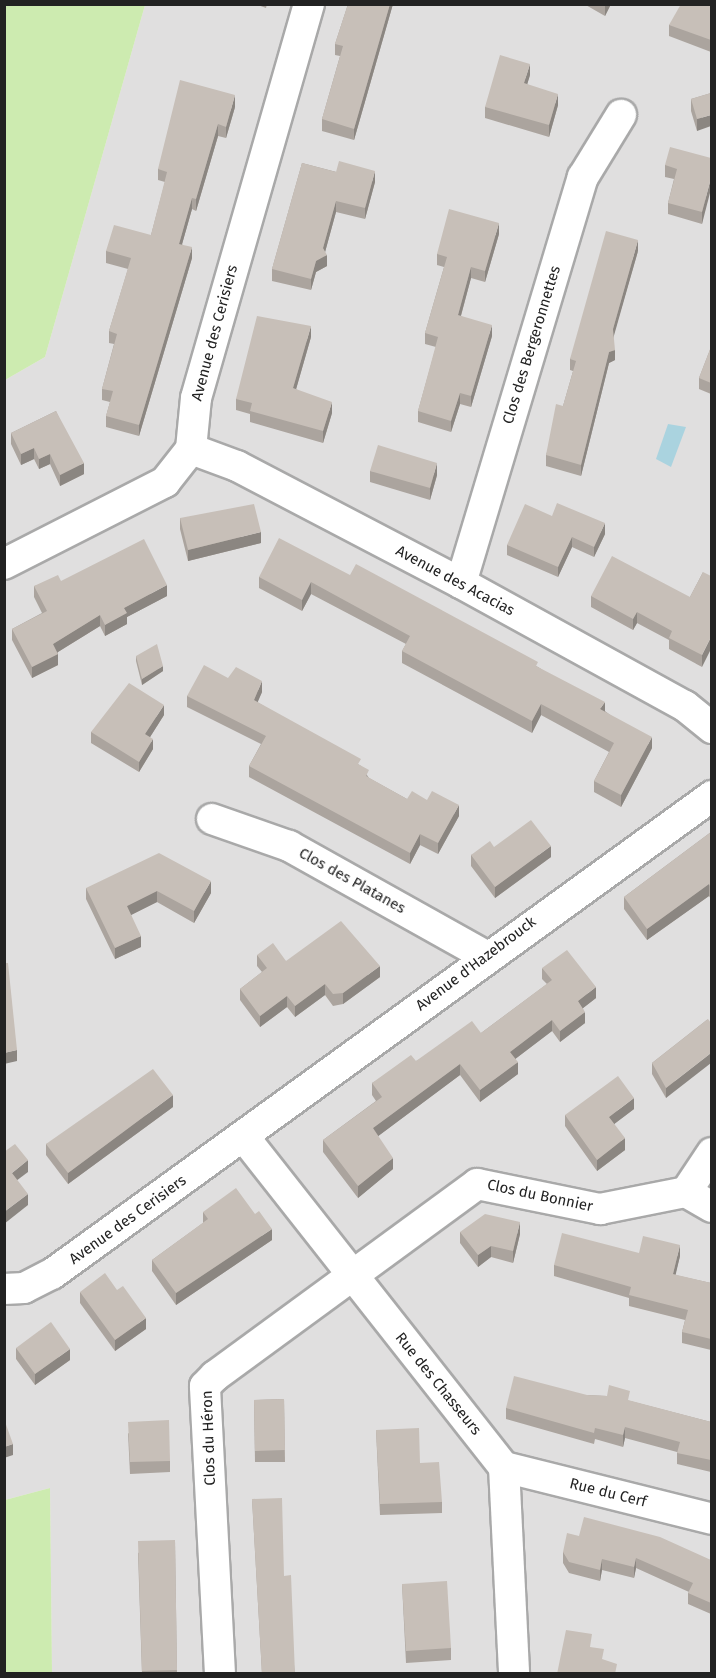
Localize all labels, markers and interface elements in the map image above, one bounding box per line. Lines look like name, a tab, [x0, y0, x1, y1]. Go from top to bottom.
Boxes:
street label: Avenue des Cerisiers	[188, 263, 242, 403]
street label: Clos des Bergeronnettes	[499, 264, 565, 426]
street label: Avenue des Acacias	[392, 542, 518, 620]
street label: Clos des Platanes	[296, 844, 408, 918]
street label: Avenue d'Hazebrouck	[412, 913, 540, 1015]
street label: Avenue des Cerisiers	[66, 1172, 190, 1268]
street label: Clos du Bonnier	[485, 1176, 595, 1216]
street label: Rue des Chasseurs	[391, 1329, 485, 1439]
street label: Clos du Héron	[198, 1390, 220, 1486]
street label: Rue du Cerf	[568, 1475, 648, 1511]

